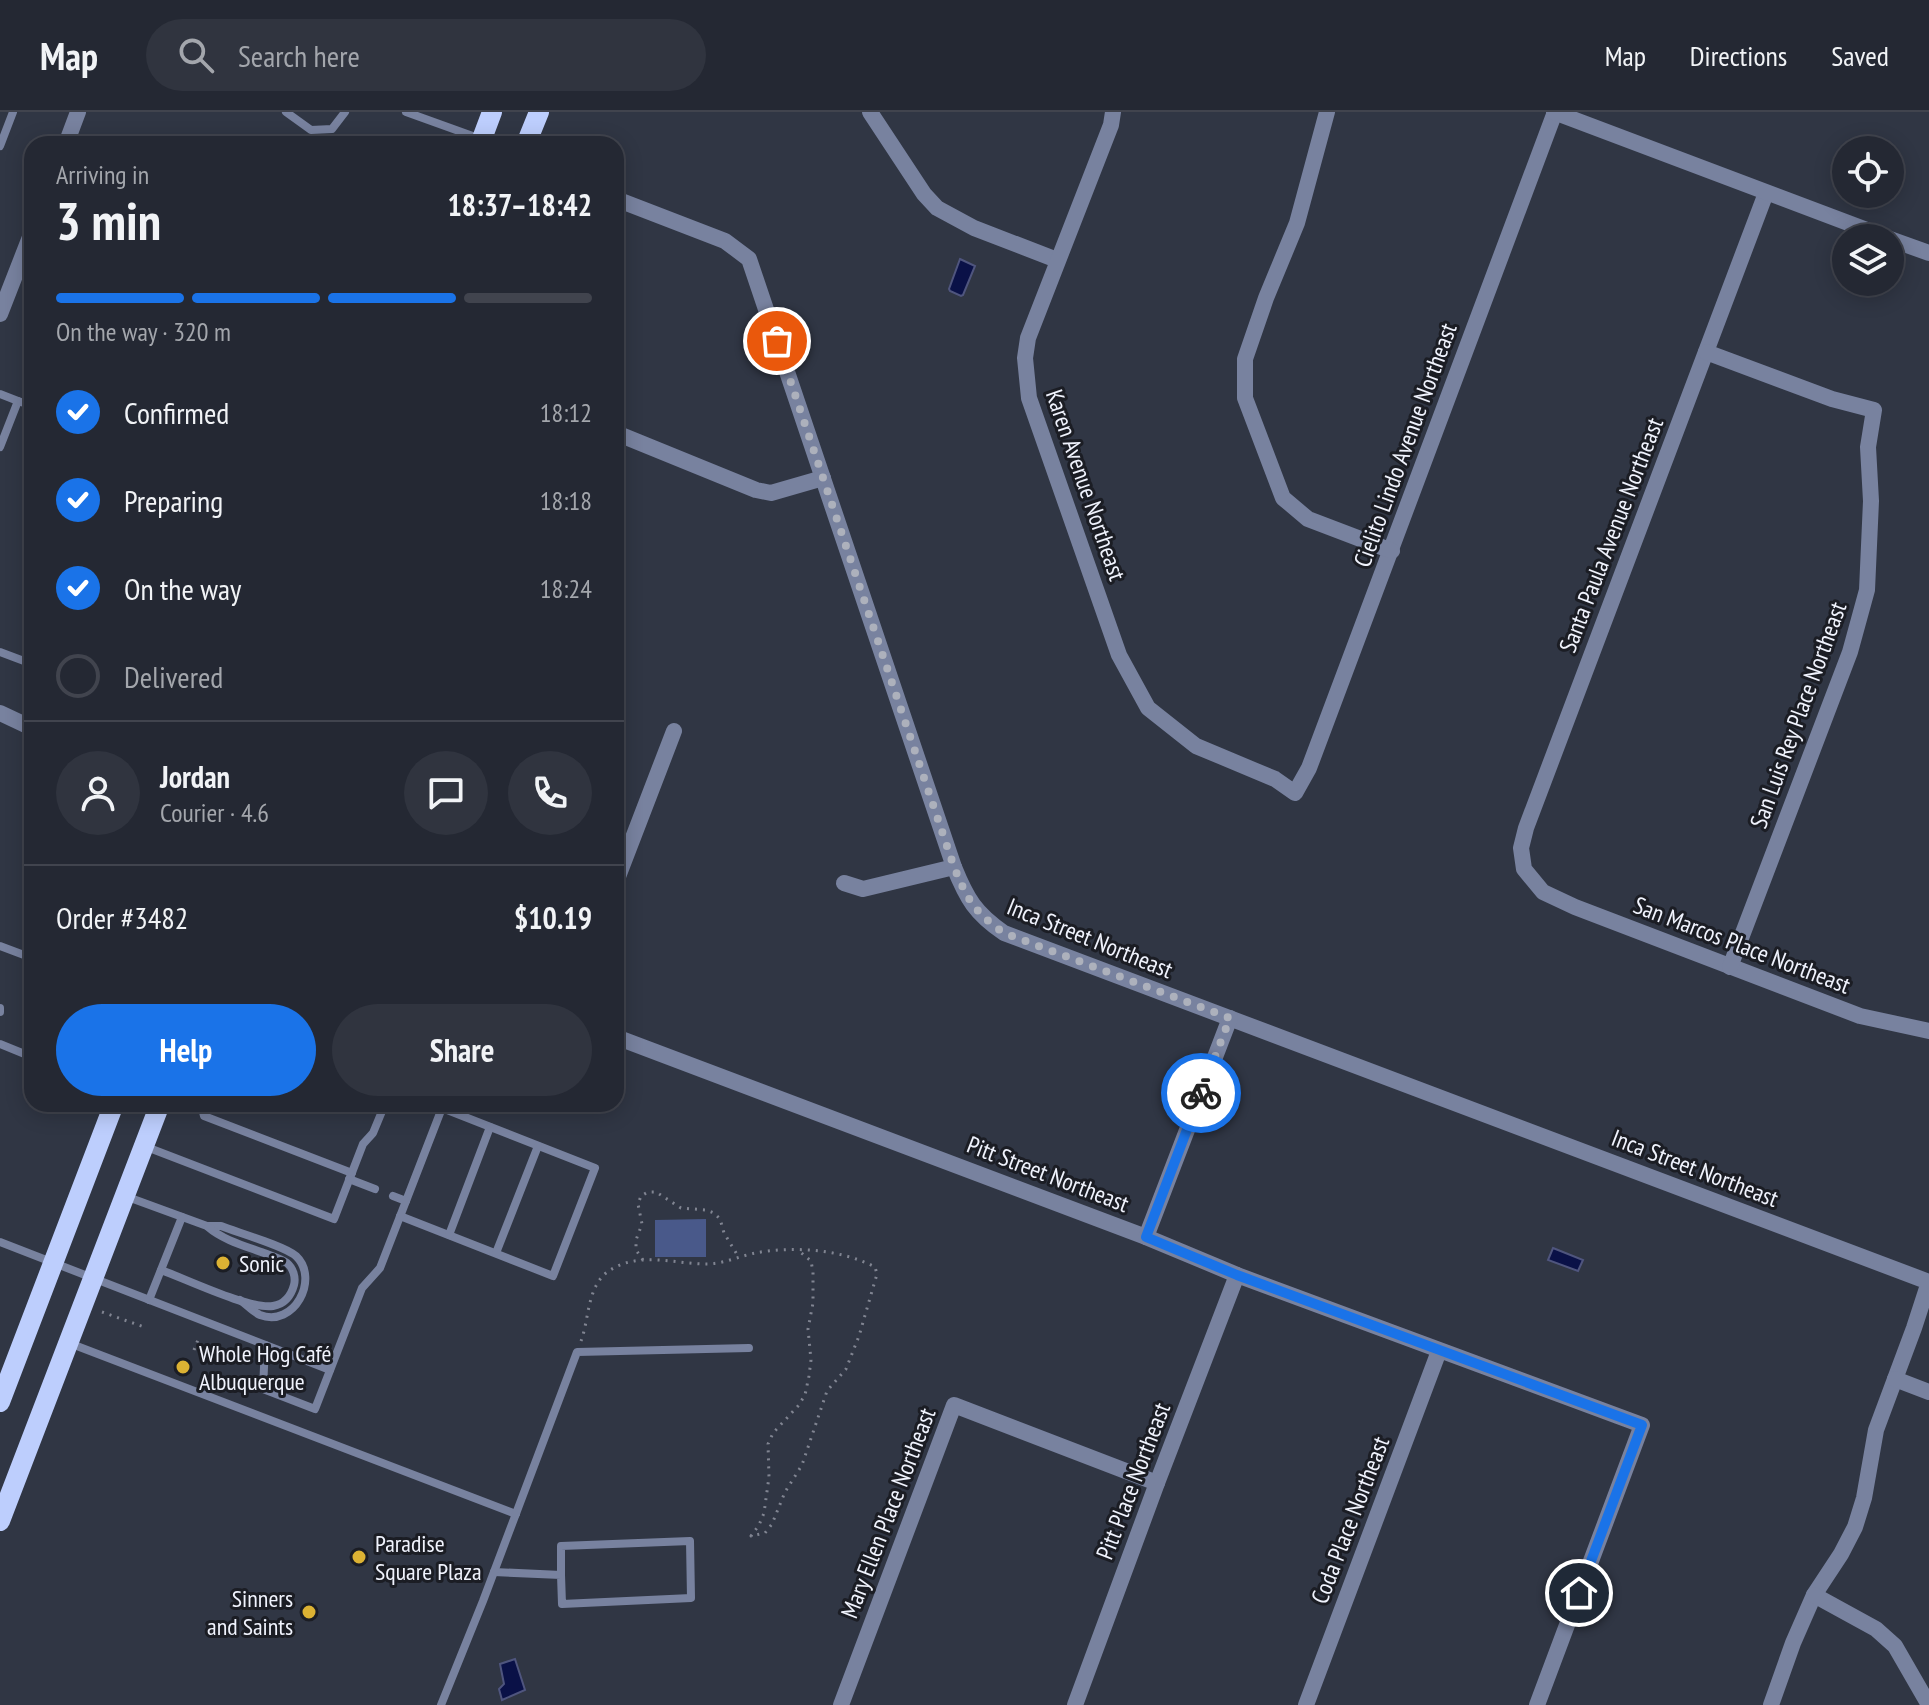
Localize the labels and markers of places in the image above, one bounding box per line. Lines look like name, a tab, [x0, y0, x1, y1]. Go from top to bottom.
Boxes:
pin	[743, 307, 811, 375]
place label: Sonic	[239, 1248, 284, 1279]
marker: Sonic	[214, 1254, 232, 1272]
place label: Whole Hog Café Albuquerque	[199, 1338, 332, 1397]
marker: Whole Hog Café Albuquerque	[174, 1358, 192, 1376]
place label: Paradise Square Plaza	[375, 1528, 482, 1587]
marker: Paradise Square Plaza	[350, 1548, 368, 1566]
pin	[1545, 1559, 1613, 1627]
place label: Sinners and Saints	[207, 1583, 293, 1642]
marker: Sinners and Saints	[300, 1603, 318, 1621]

